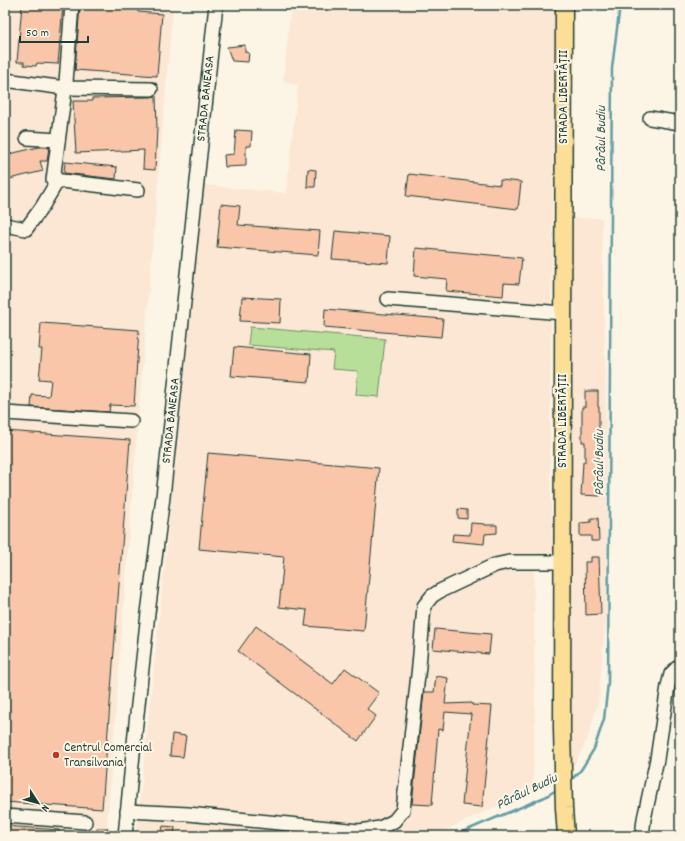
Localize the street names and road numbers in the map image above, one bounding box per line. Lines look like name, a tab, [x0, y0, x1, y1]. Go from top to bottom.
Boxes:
street label: STRADA LIBERTĂȚII	[555, 50, 574, 144]
street label: STRADA BĂNEASA	[192, 54, 220, 142]
street label: STRADA LIBERTĂȚII	[554, 374, 573, 468]
street label: STRADA BĂNEASA	[157, 377, 185, 465]

